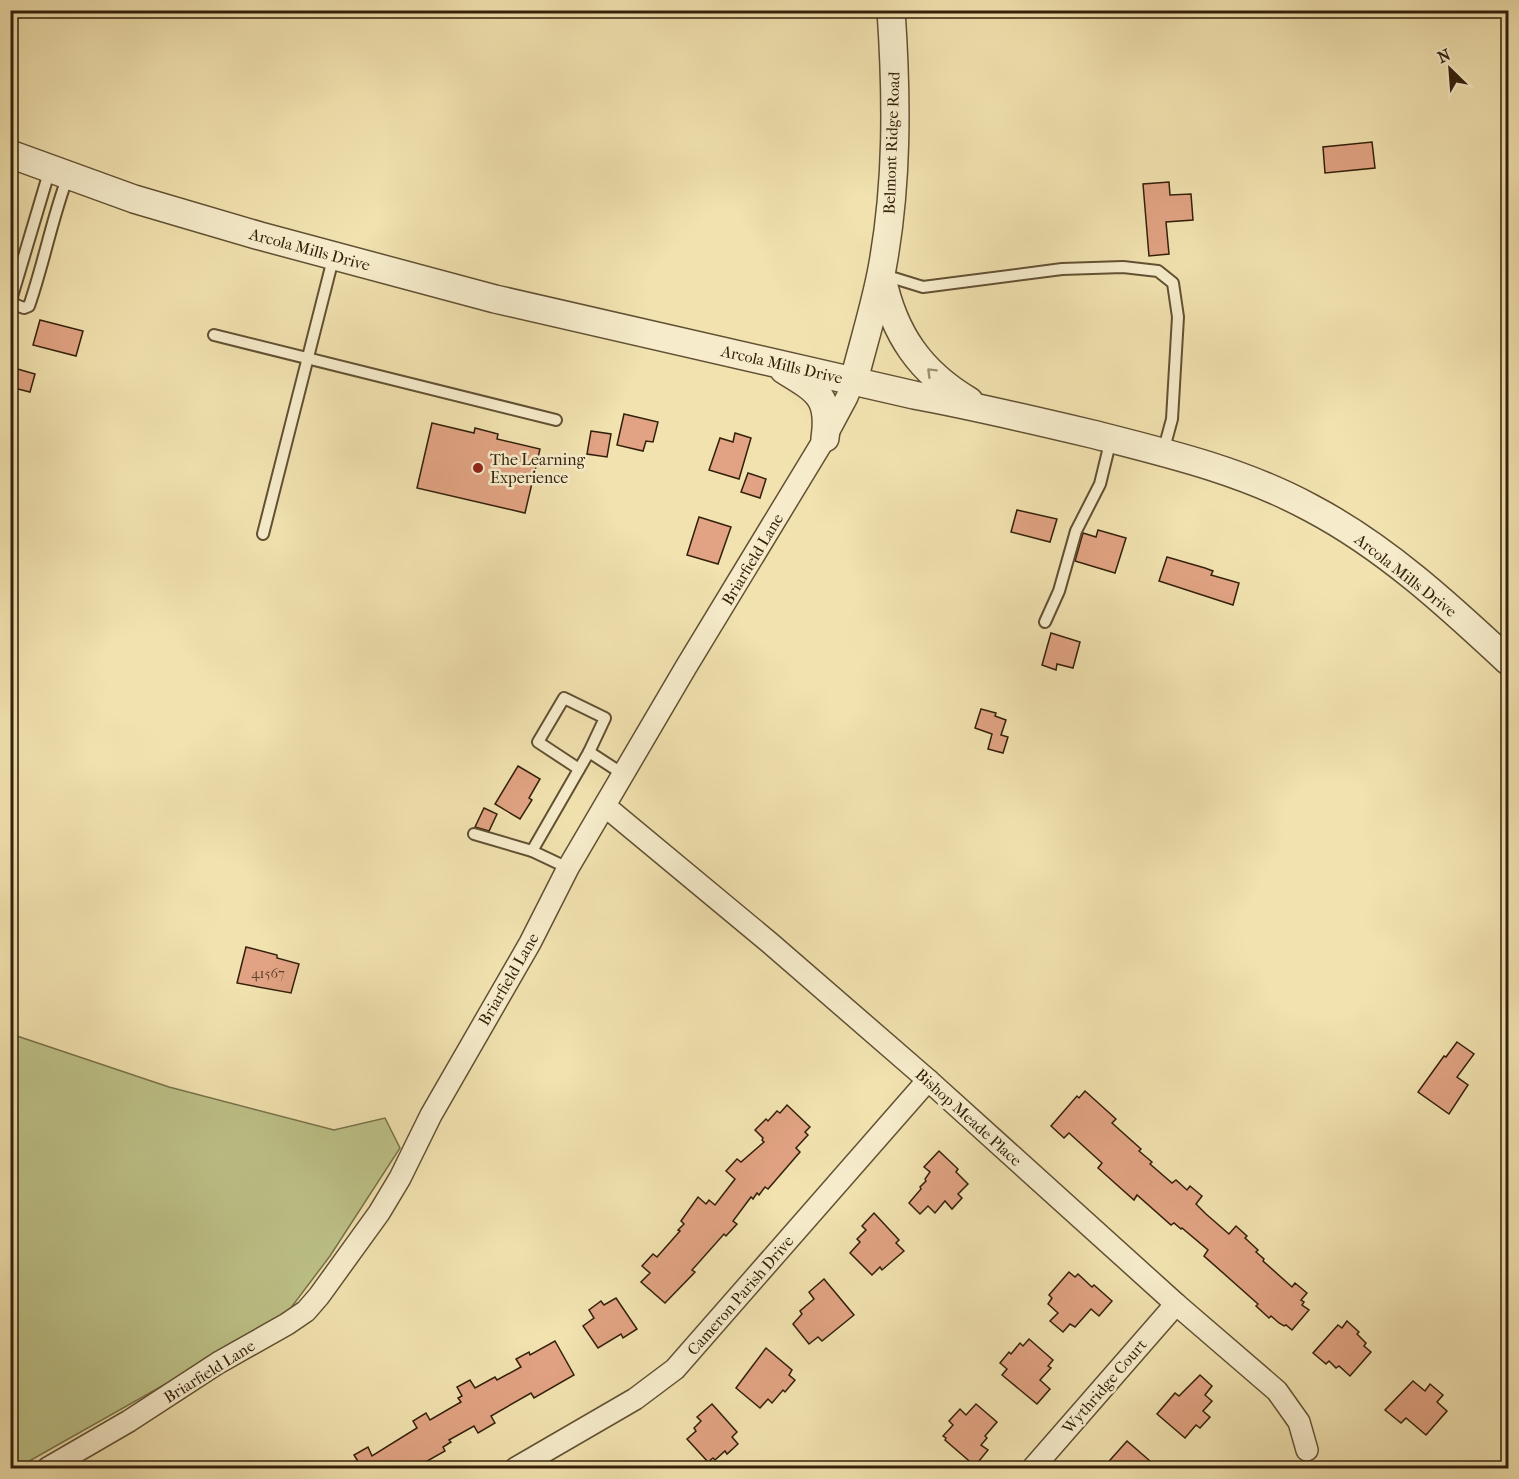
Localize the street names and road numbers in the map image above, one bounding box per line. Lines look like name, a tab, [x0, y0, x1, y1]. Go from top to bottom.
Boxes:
street label: Belmont Ridge Road	[880, 71, 903, 215]
street label: Arcola Mills Drive	[247, 224, 372, 275]
street label: Arcola Mills Drive	[718, 341, 845, 388]
street label: Briarfield Lane	[718, 510, 787, 609]
street label: Arcola Mills Drive	[1350, 529, 1460, 621]
street label: Briarfield Lane	[474, 930, 543, 1029]
street label: Bishop Meade Place	[912, 1065, 1026, 1170]
street label: Cameron Parish Drive	[683, 1231, 798, 1359]
street label: Wythridge Court	[1058, 1335, 1151, 1438]
street label: Briarfield Lane	[160, 1336, 258, 1407]

